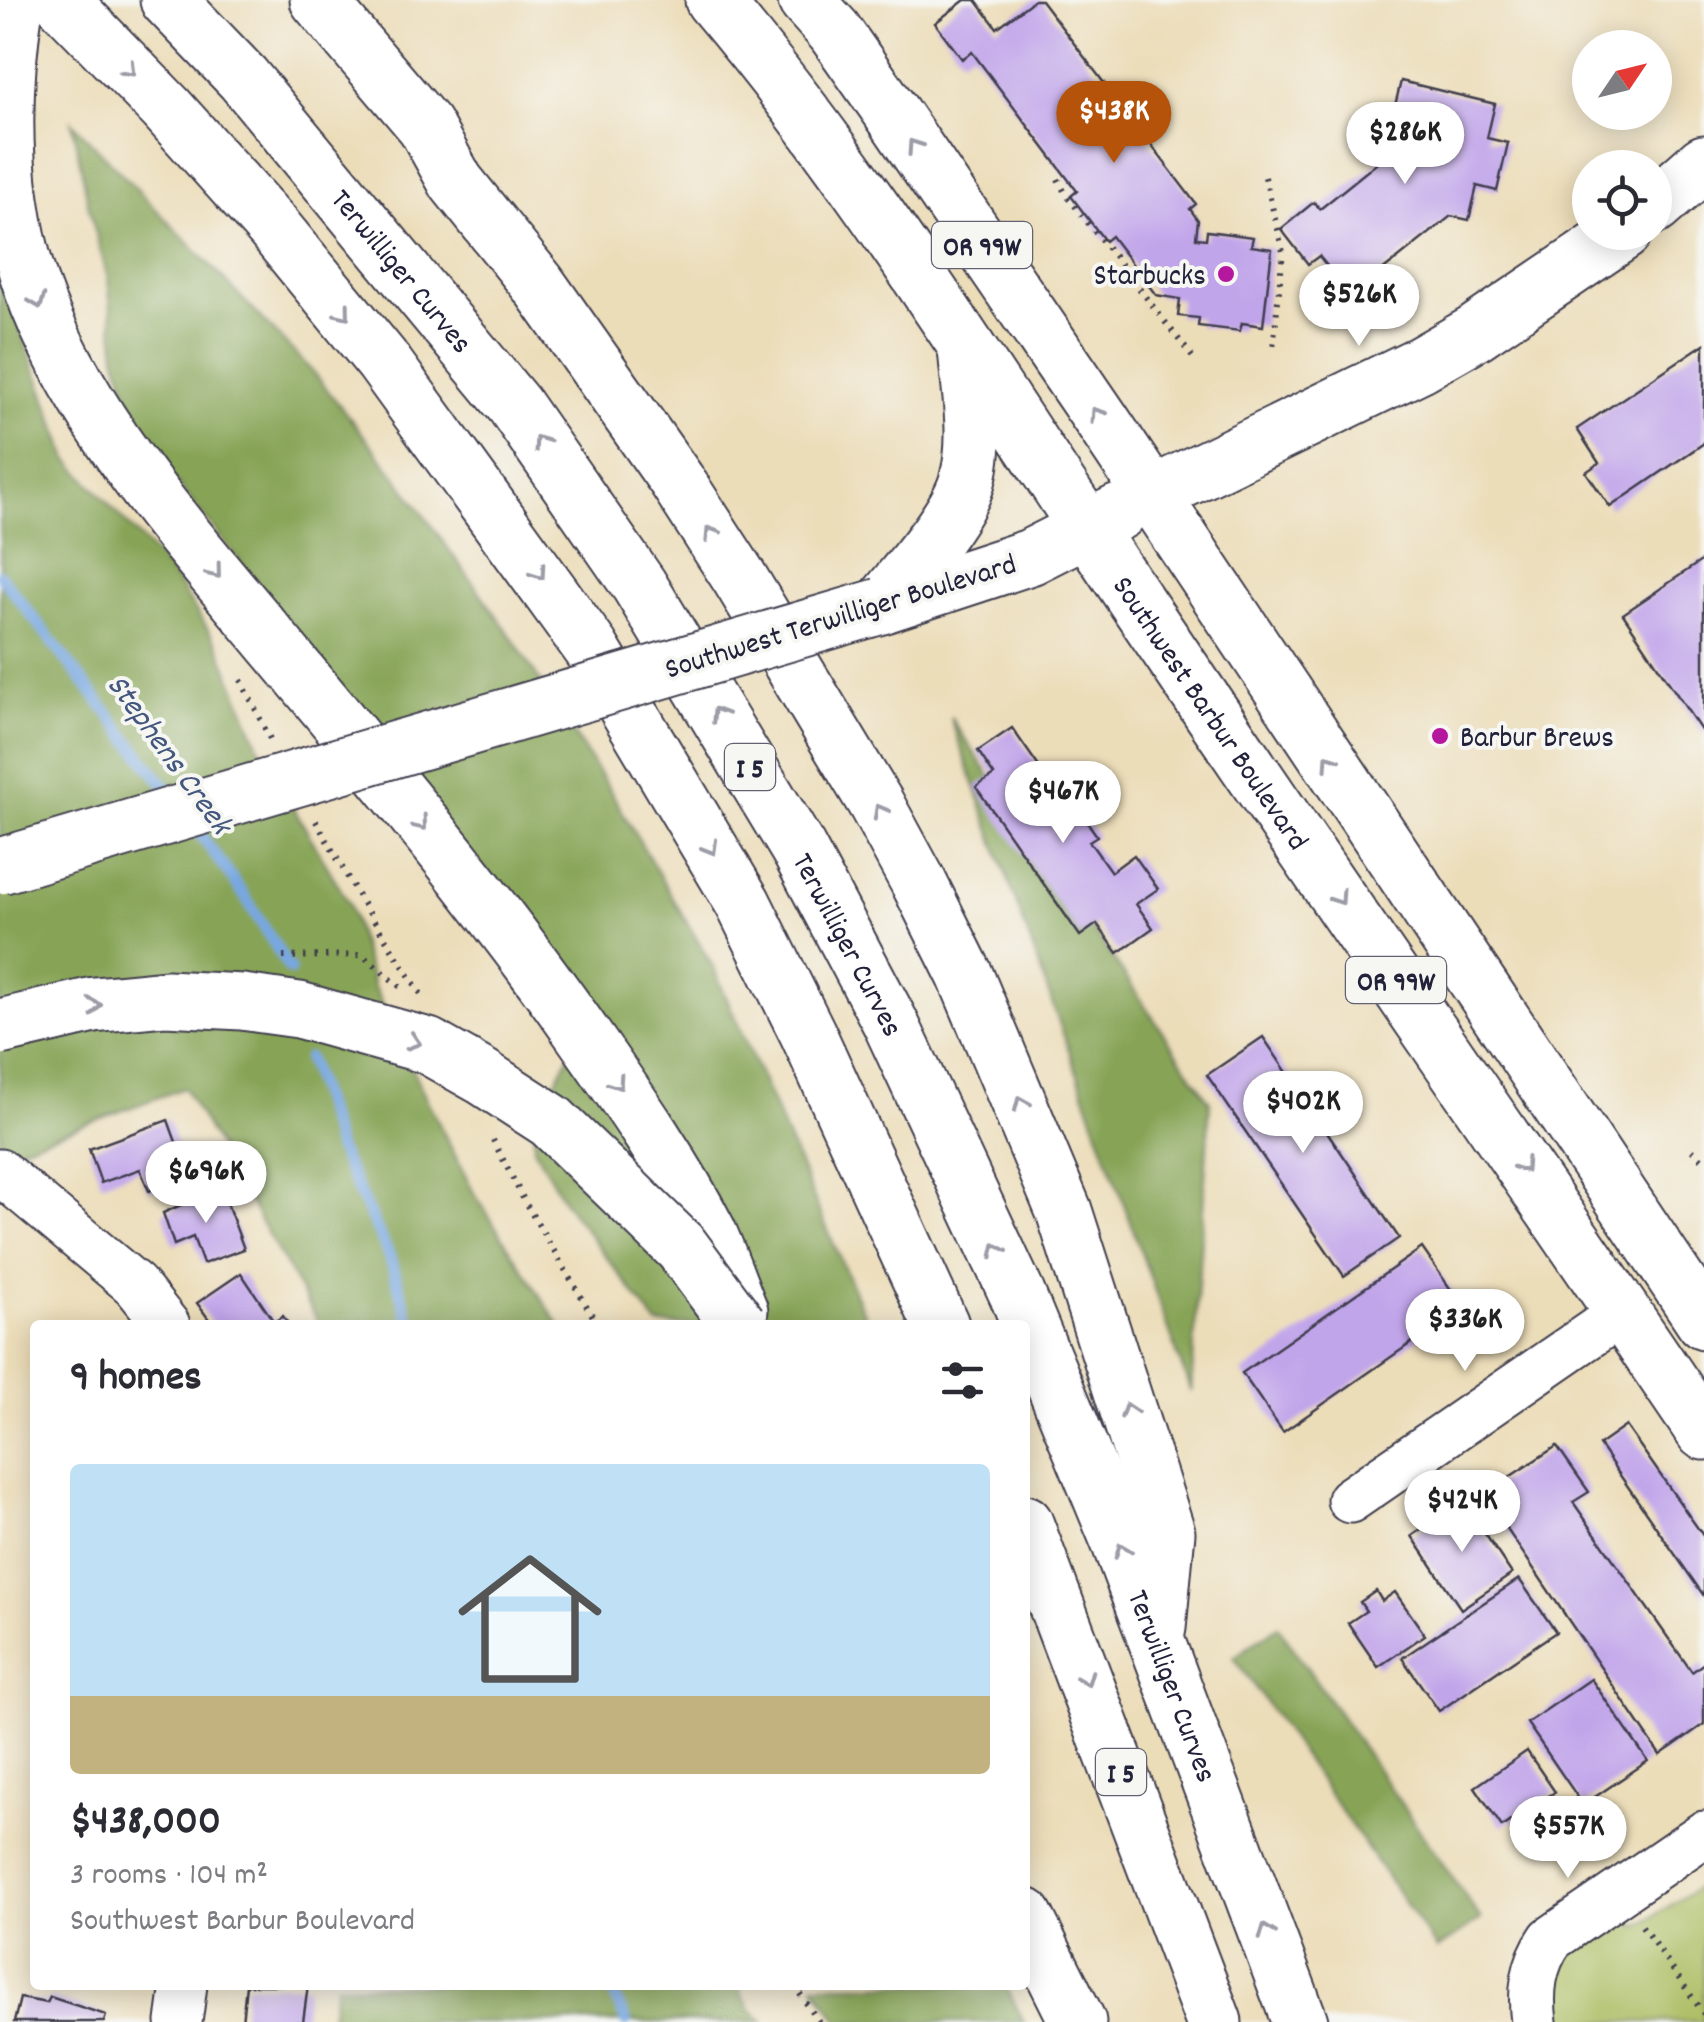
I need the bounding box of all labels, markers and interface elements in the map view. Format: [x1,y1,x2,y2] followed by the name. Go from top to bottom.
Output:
[1572,30,1672,130] north arrow
[1572,30,1672,250] map controls
[117,58,135,77] one-way arrow
[1044,81,1184,166] pin: $438K
[1078,90,1150,136] text: $438K
[1335,102,1475,187] pin: $286K
[1368,111,1442,157] text: $286K
[908,139,926,157] one-way arrow
[1572,150,1672,250] button: locate
[318,181,480,365] street label: Terwilliger Curves
[932,222,1032,268] road number: OR 99W
[1094,257,1206,300] place label: Starbucks
[1215,263,1237,285] marker: Starbucks
[1289,264,1429,349] pin: $526K
[1321,273,1397,319] text: $526K
[27,292,47,309] one-way arrow
[332,302,350,320] one-way arrow
[1091,407,1110,425] one-way arrow
[534,435,552,454] one-way arrow
[704,526,723,544] one-way arrow
[660,545,1022,693] street label: Southwest Terwilliger Boulevard
[203,561,221,579] one-way arrow
[527,562,545,580] one-way arrow
[1099,569,1317,861] street label: Southwest Barbur Boulevard
[93,666,243,848] water label: Stephens Creek
[711,707,730,725] one-way arrow
[1460,719,1614,762] place label: Barbur Brews
[1429,725,1451,747] marker: Barbur Brews
[725,744,775,790] road number: I 5
[1323,753,1342,771] one-way arrow
[993,761,1133,846] pin: $467K
[1027,770,1099,816] text: $467K
[873,803,892,822] one-way arrow
[409,812,427,830] one-way arrow
[699,837,719,855] one-way arrow
[778,847,911,1045] street label: Terwilliger Curves
[1327,887,1346,905] one-way arrow
[1346,957,1446,1003] road number: OR 99W
[87,996,103,1017] one-way arrow
[405,1031,422,1051] one-way arrow
[1233,1071,1373,1156] pin: $402K
[605,1072,623,1090] one-way arrow
[1265,1080,1341,1126] text: $402K
[1013,1095,1033,1113] one-way arrow
[136,1141,276,1226] pin: $696K
[167,1150,245,1196] text: $696K
[1511,1154,1529,1173] one-way arrow
[989,1242,1009,1260] one-way arrow
[1395,1289,1535,1374] pin: $336K
[1427,1298,1503,1344] text: $336K
[70,1350,202,1410] text: 9 homes
[935,1353,990,1408] icon: filters
[1119,1403,1139,1420] one-way arrow
[1392,1470,1532,1555] pin: $424K
[1426,1479,1498,1525] text: $424K
[440,1529,620,1709] icon: home
[1114,1542,1134,1560] one-way arrow
[1113,1585,1225,1789] street label: Terwilliger Curves
[1074,1670,1095,1687] one-way arrow
[1096,1749,1146,1795] road number: I 5
[70,1794,221,1854] text: $438,000
[1498,1796,1638,1881] pin: $557K
[1532,1805,1604,1851] text: $557K
[70,1854,268,1900] text: 3 rooms · 104 m²
[70,1900,415,1946] text: Southwest Barbur Boulevard
[1257,1923,1278,1940] one-way arrow

